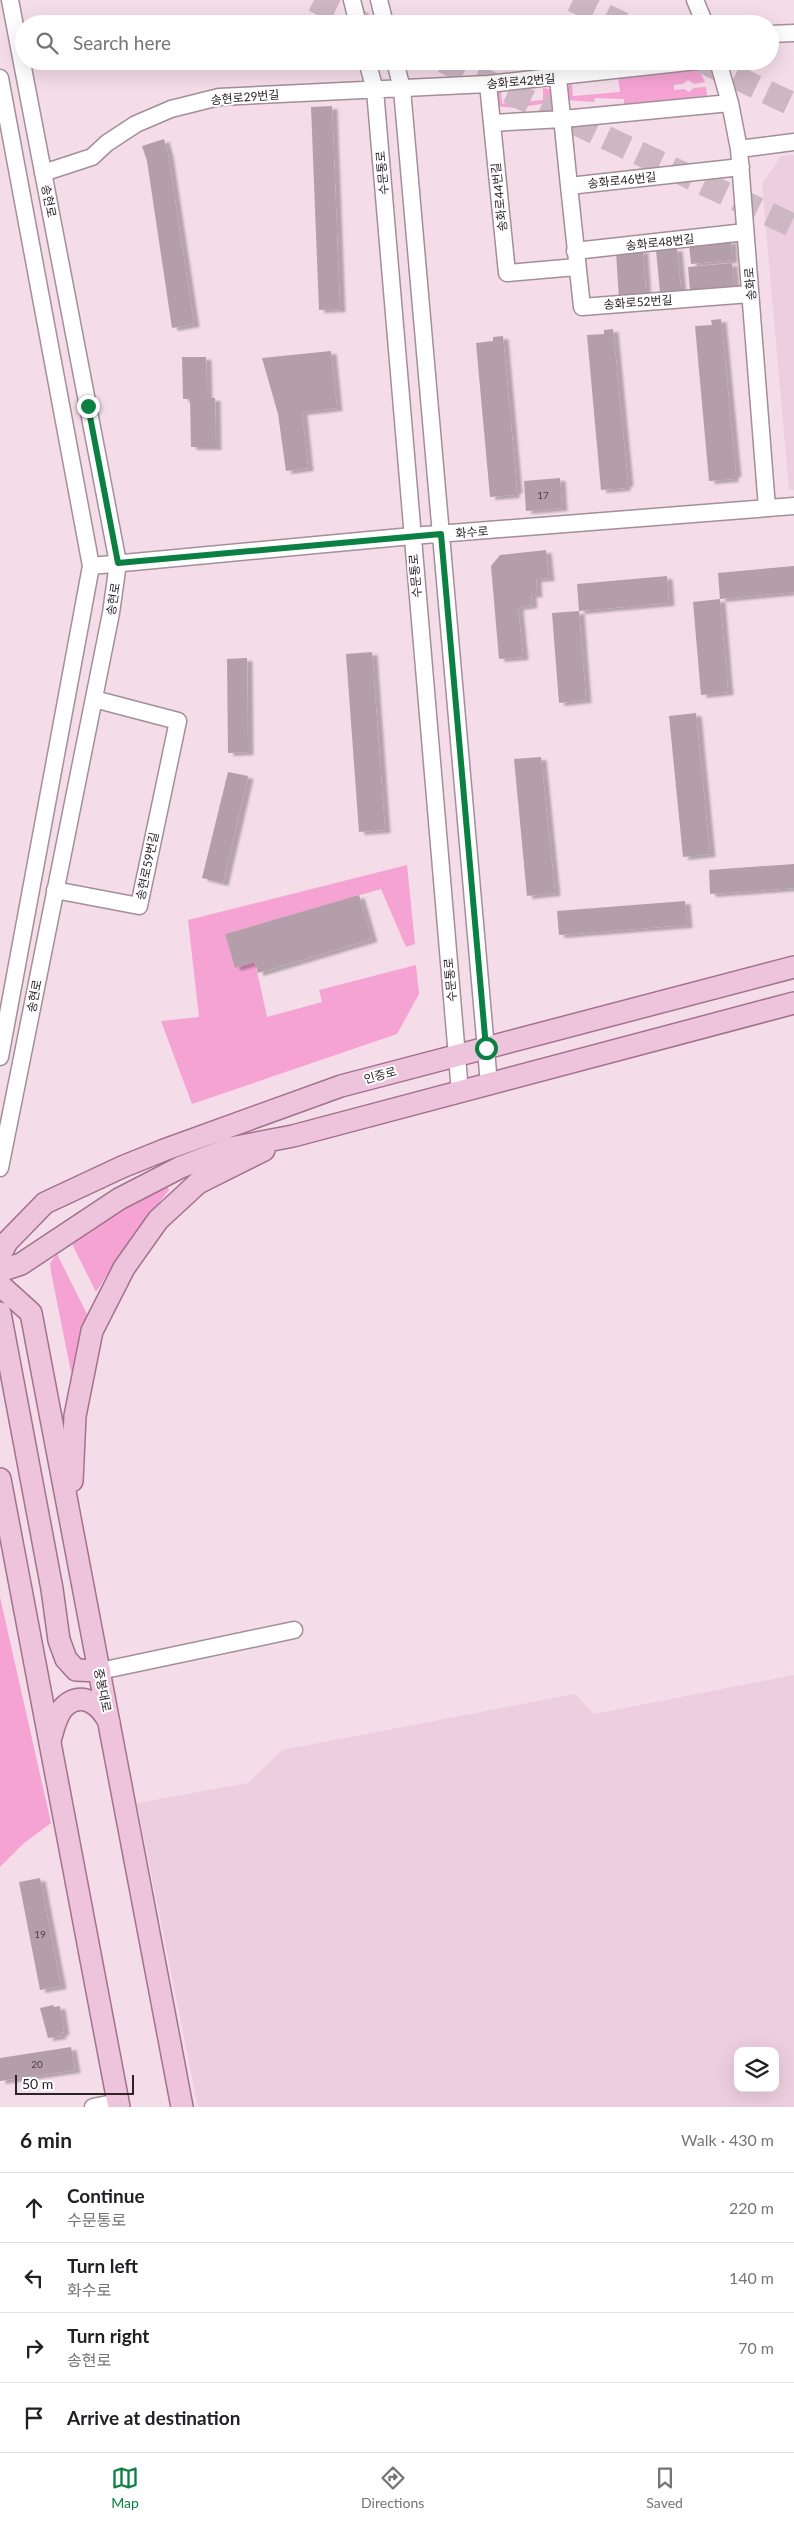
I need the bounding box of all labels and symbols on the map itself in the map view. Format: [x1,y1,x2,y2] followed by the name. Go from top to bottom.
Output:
[486,71,556,91] street label: 송화로42번길
[210,87,280,107] street label: 송현로29번길
[373,150,391,196] street label: 수문통로
[488,162,510,232] street label: 송화로44번길
[587,169,657,191] street label: 송화로46번길
[38,183,60,219] street label: 송현로
[625,231,695,253] street label: 송화로48번길
[741,267,759,301] street label: 송화로
[603,292,673,312] street label: 송화로52번길
[77,395,100,418] route end
[537,489,549,501] house number: 17
[455,523,489,541] street label: 화수로
[406,553,424,599] street label: 수문통로
[103,581,123,617] street label: 송현로
[132,831,162,901] street label: 송현로59번길
[441,957,459,1003] street label: 수문통로
[23,978,45,1014] street label: 송현로
[475,1037,498,1060] route start
[362,1063,398,1087] street label: 인중로
[91,1667,115,1713] street label: 중봉대로
[34,1928,46,1940] house number: 19
[31,2058,43,2070] house number: 20
[15,2072,134,2095] scale bar

